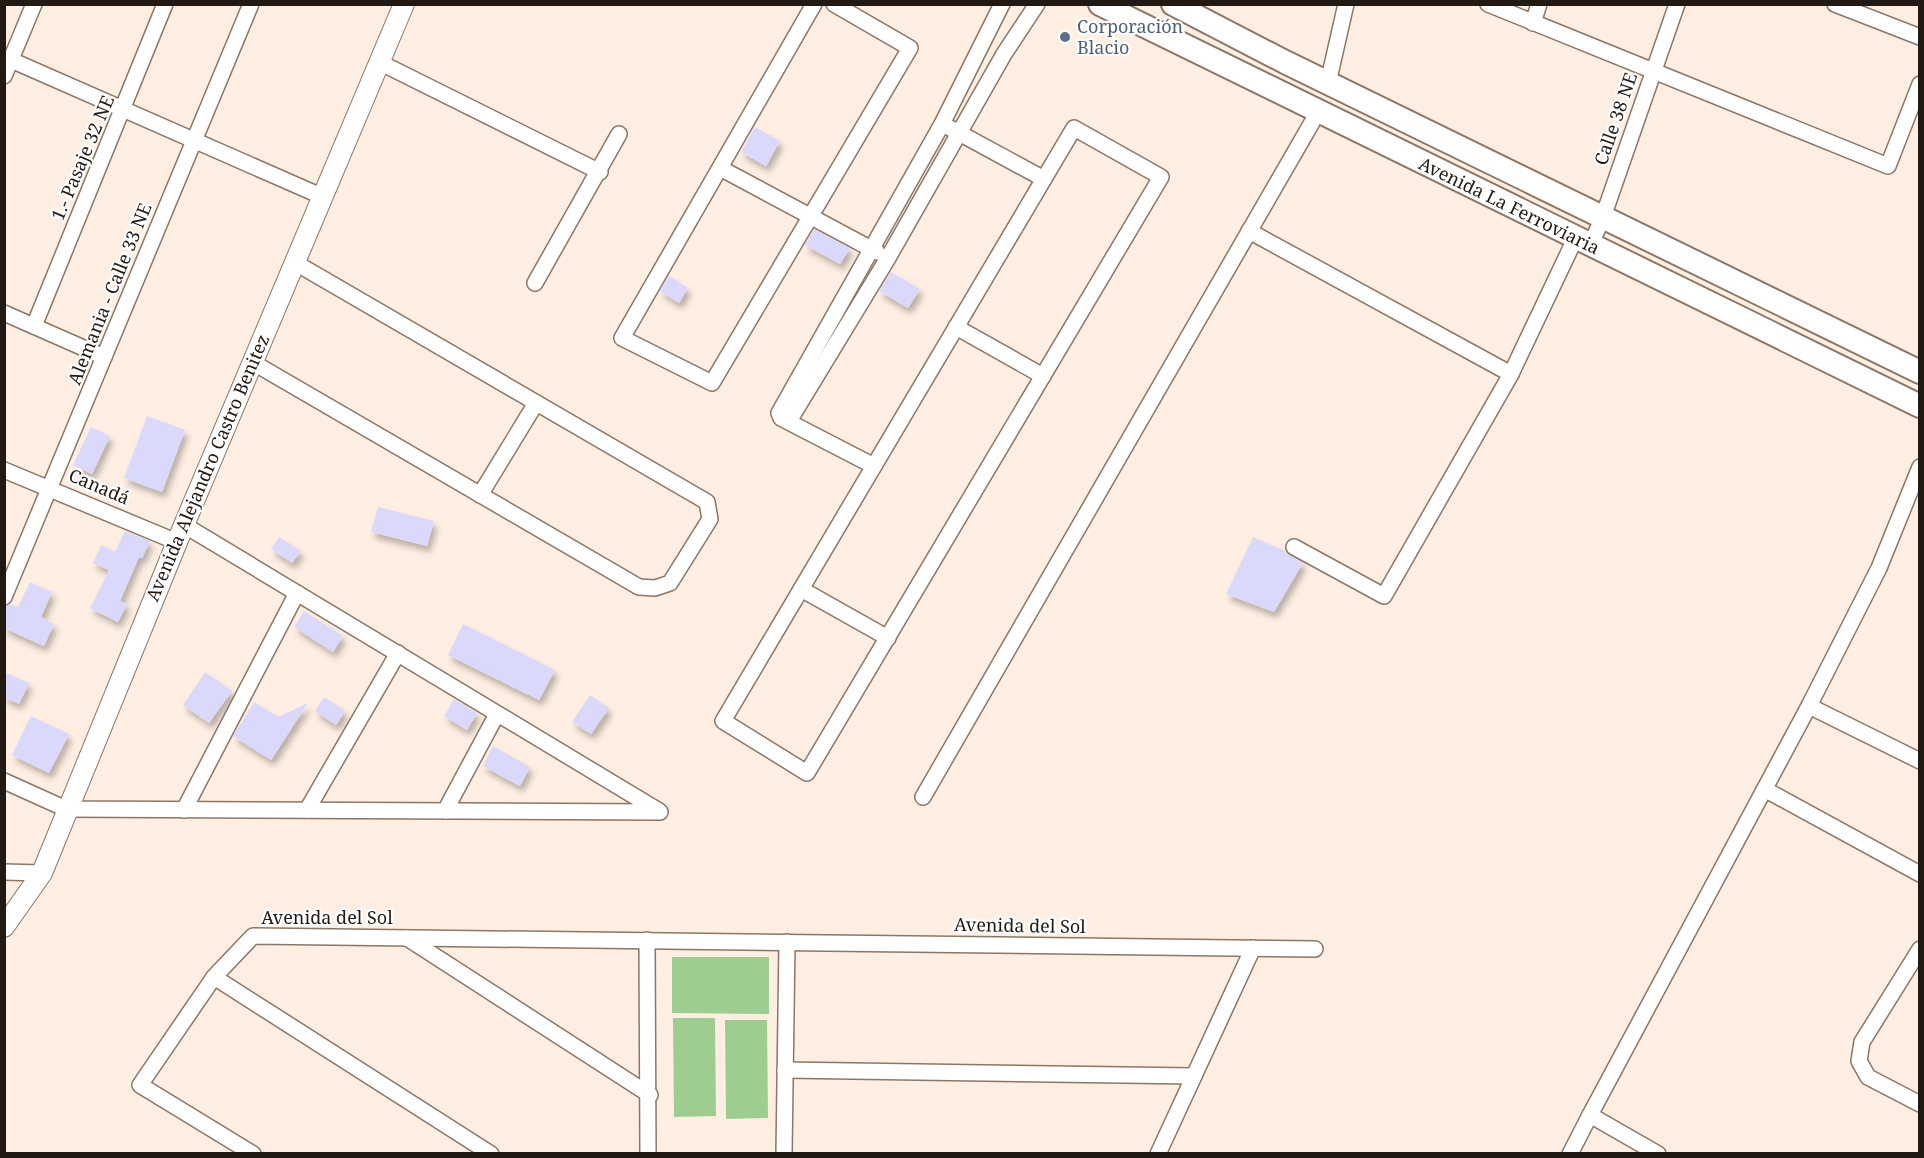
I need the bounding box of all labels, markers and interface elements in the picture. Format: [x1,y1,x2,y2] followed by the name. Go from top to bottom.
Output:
[1077,14,1184,59] place label: Corporación Blacio
[1058,30,1072,44] marker: Corporación Blacio
[1588,69,1642,168] street label: Calle 38 NE
[45,91,119,224] street label: 1.- Pasaje 32 NE
[1415,151,1604,259] street label: Avenida La Ferroviaria
[62,199,157,388] street label: Alemania - Calle 33 NE
[140,331,274,605] street label: Avenida Alejandro Castro Benitez
[65,463,134,510] street label: Canadá
[261,905,393,929] street label: Avenida del Sol
[954,912,1086,938] street label: Avenida del Sol

